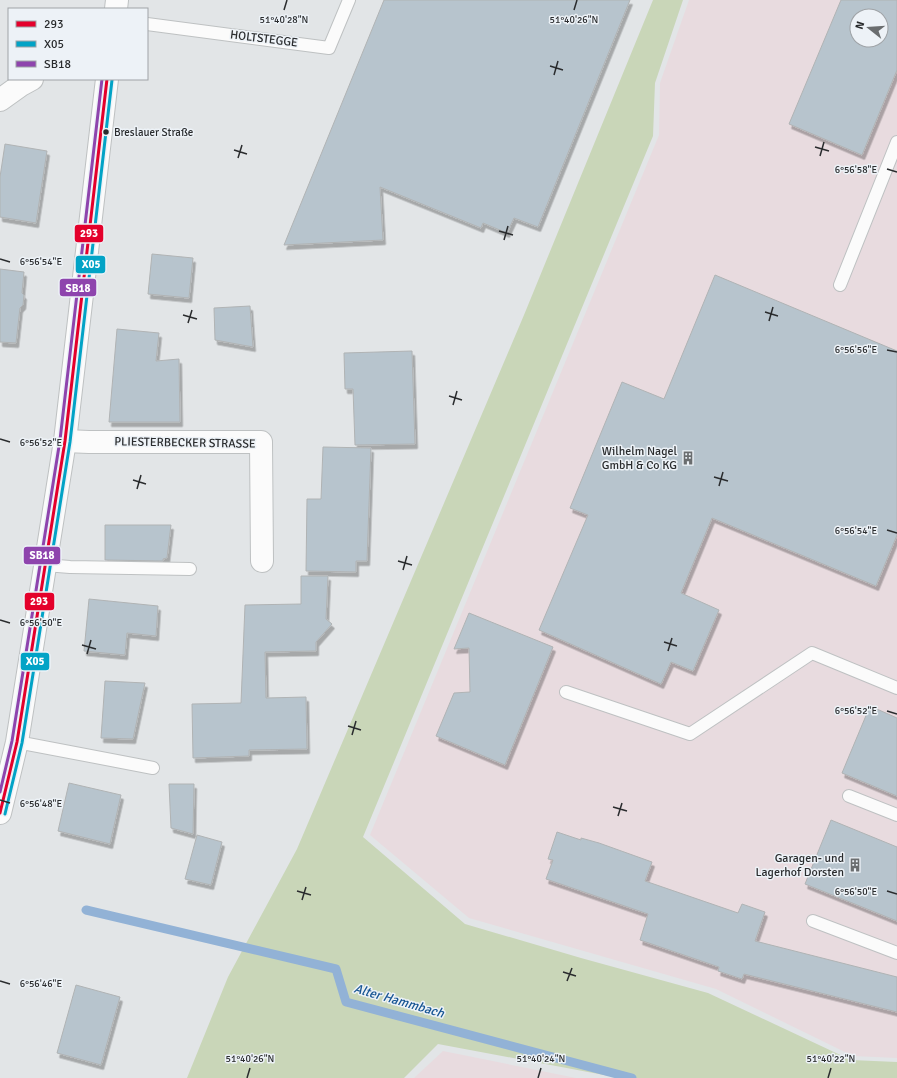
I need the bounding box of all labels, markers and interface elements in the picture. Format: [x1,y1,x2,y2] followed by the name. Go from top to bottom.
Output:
[8,8,148,80] legend
[849,8,889,48] north arrow
[260,14,308,26] text: 51°40'28"N
[550,14,598,26] text: 51°40'26"N
[44,17,63,32] text: 293
[853,20,867,31] text: N
[229,27,299,51] street label: HOLTSTEGGE
[44,37,64,52] text: X05
[44,57,71,72] text: SB18
[114,126,193,139] place label: Breslauer Straße
[101,127,111,137] marker: Breslauer Straße
[835,164,877,176] text: 6°56'58"E
[74,224,104,243] line badge: 293
[80,227,98,240] text: 293
[75,255,106,274] line badge: X05
[20,256,62,268] text: 6°56'54"E
[82,258,100,271] text: X05
[59,278,97,297] line badge: SB18
[66,282,90,295] text: SB18
[835,344,877,356] text: 6°56'56"E
[114,434,256,452] street label: PLIESTERBECKER STRASSE
[20,437,62,449] text: 6°56'52"E
[602,444,677,473] place label: Wilhelm Nagel GmbH & Co KG
[680,450,696,466] building icon: Wilhelm Nagel GmbH & Co KG
[835,525,877,537] text: 6°56'54"E
[23,546,61,565] line badge: SB18
[30,549,54,562] text: SB18
[24,592,55,611] line badge: 293
[30,595,48,608] text: 293
[20,617,62,629] text: 6°56'50"E
[20,652,50,671] line badge: X05
[26,655,44,668] text: X05
[835,705,877,717] text: 6°56'52"E
[20,798,62,810] text: 6°56'48"E
[755,851,844,880] place label: Garagen- und Lagerhof Dorsten
[847,857,863,873] building icon: Garagen- und Lagerhof Dorsten
[835,886,877,898] text: 6°56'50"E
[20,978,62,990] text: 6°56'46"E
[352,981,447,1022] water label: Alter Hammbach
[226,1053,274,1065] text: 51°40'26"N
[517,1053,565,1065] text: 51°40'24"N
[807,1053,855,1065] text: 51°40'22"N

